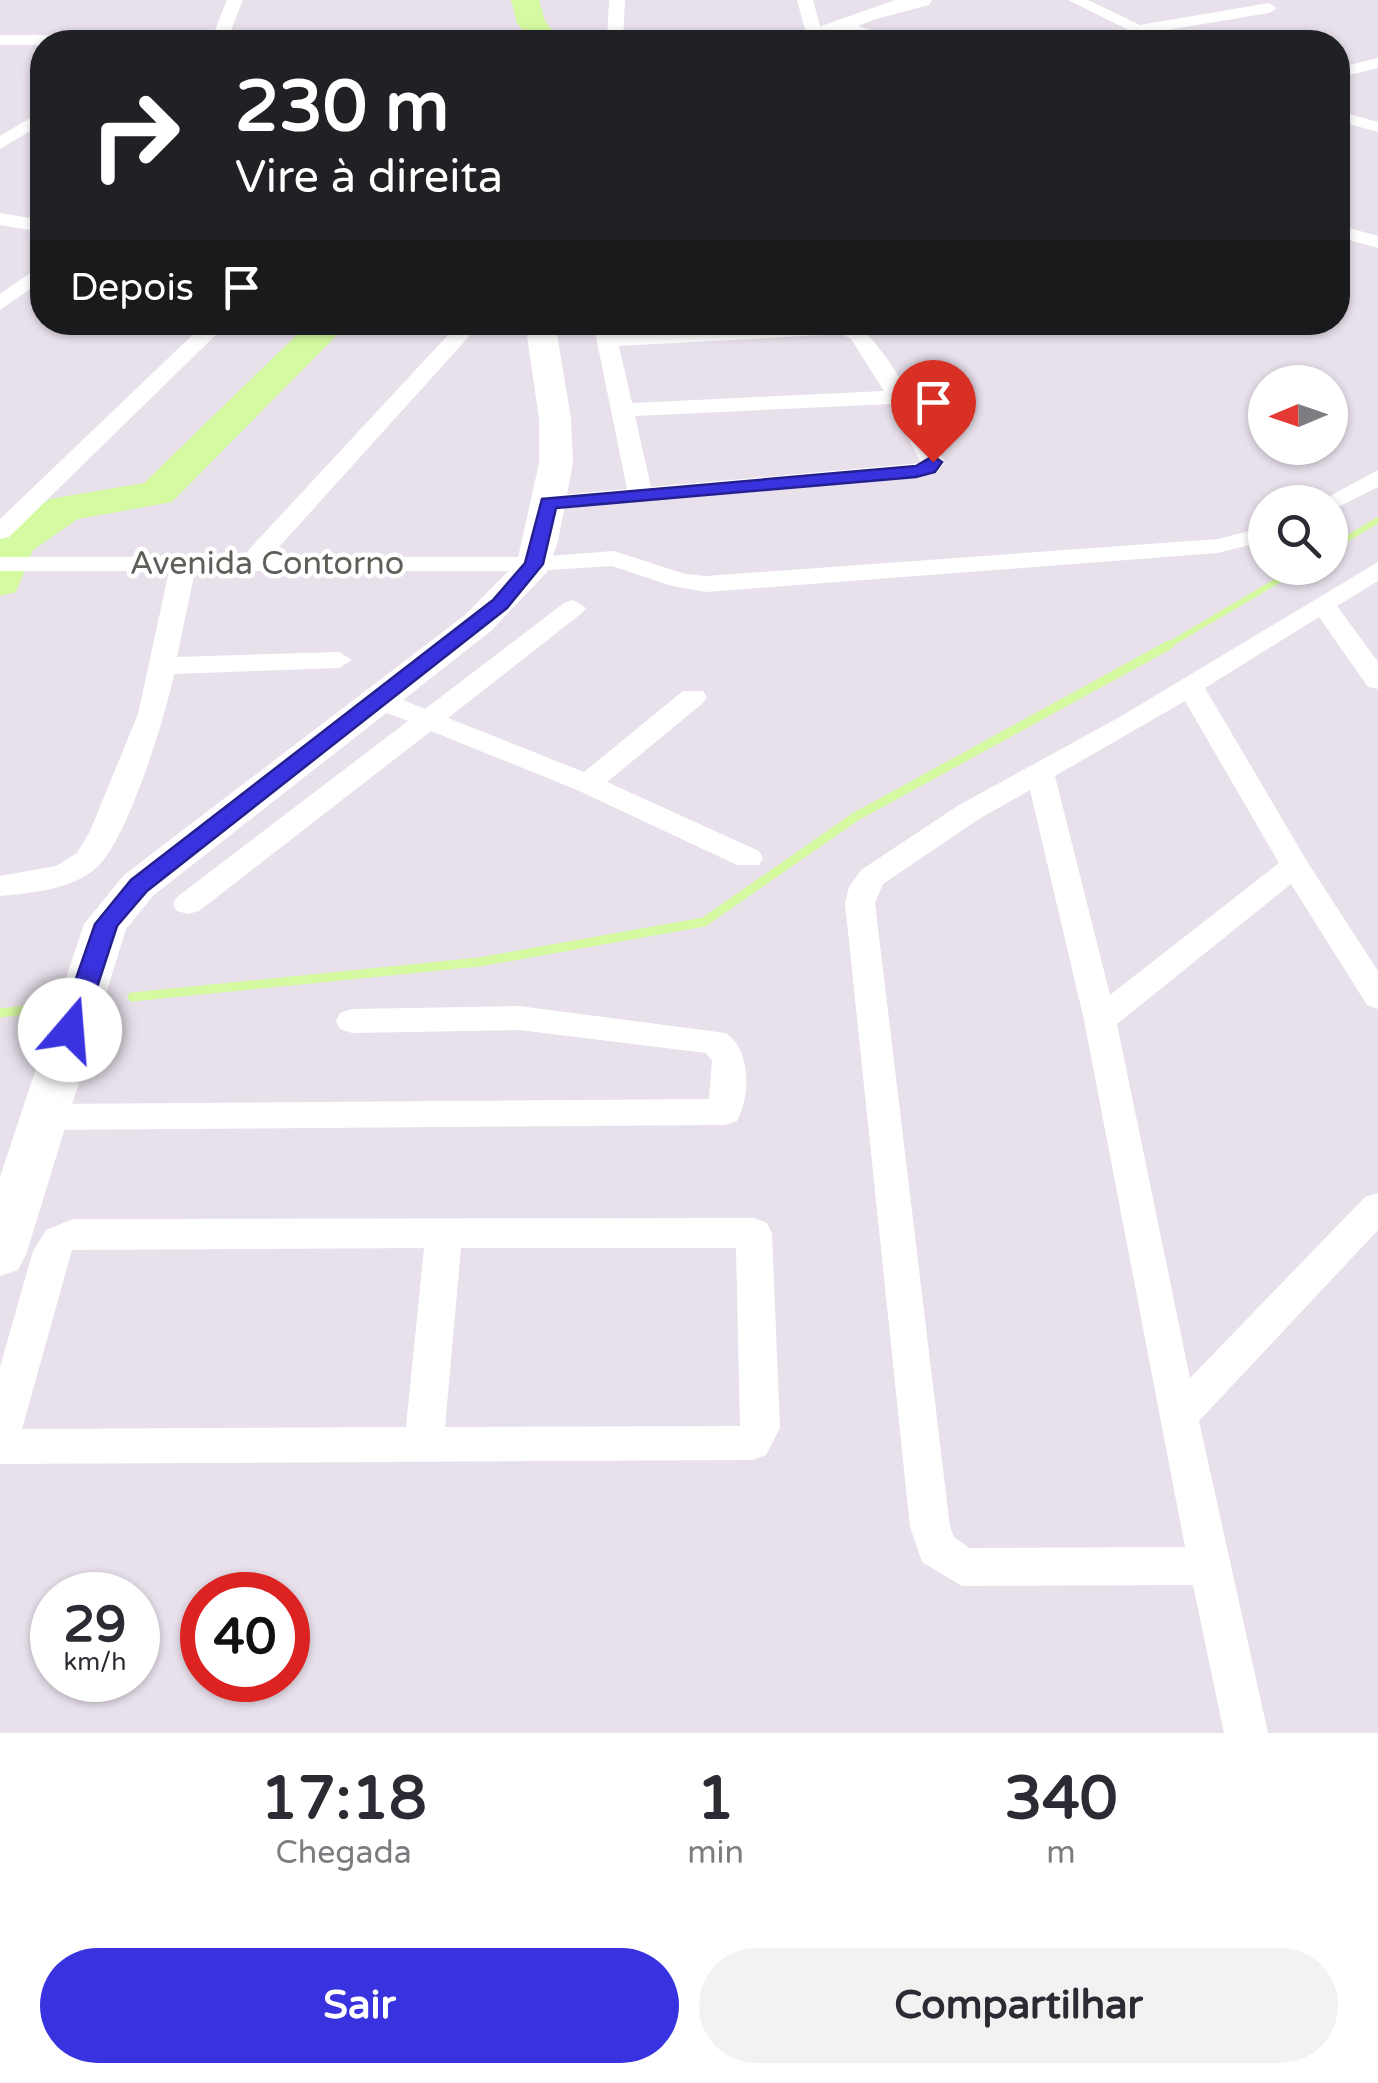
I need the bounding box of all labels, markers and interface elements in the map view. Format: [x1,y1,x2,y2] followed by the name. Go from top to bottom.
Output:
[235,66,449,150] text: 230 m
[70,70,200,200] icon: right
[235,151,503,205] text: Vire à direita
[214,260,269,315] icon: arrive
[70,265,194,311] text: Depois
[891,360,976,463] pin
[1248,365,1348,465] north arrow
[1248,365,1348,585] map controls
[906,375,961,430] icon: arrive
[1248,485,1348,585] button: search
[130,545,404,583] street label: Avenida Contorno
[18,978,122,1082] position arrow
[180,1572,310,1702] speed limit sign: 40
[64,1595,126,1655] text: 29
[64,1647,126,1677] text: km/h
[260,1763,427,1835] text: 17:18
[697,1763,734,1835] text: 1
[1004,1763,1118,1835] text: 340
[276,1834,412,1872] text: Chegada
[687,1834,744,1872] text: min
[1046,1834,1076,1872] text: m
[40,1948,679,2063] button: Sair
[699,1948,1338,2063] button: Compartilhar

